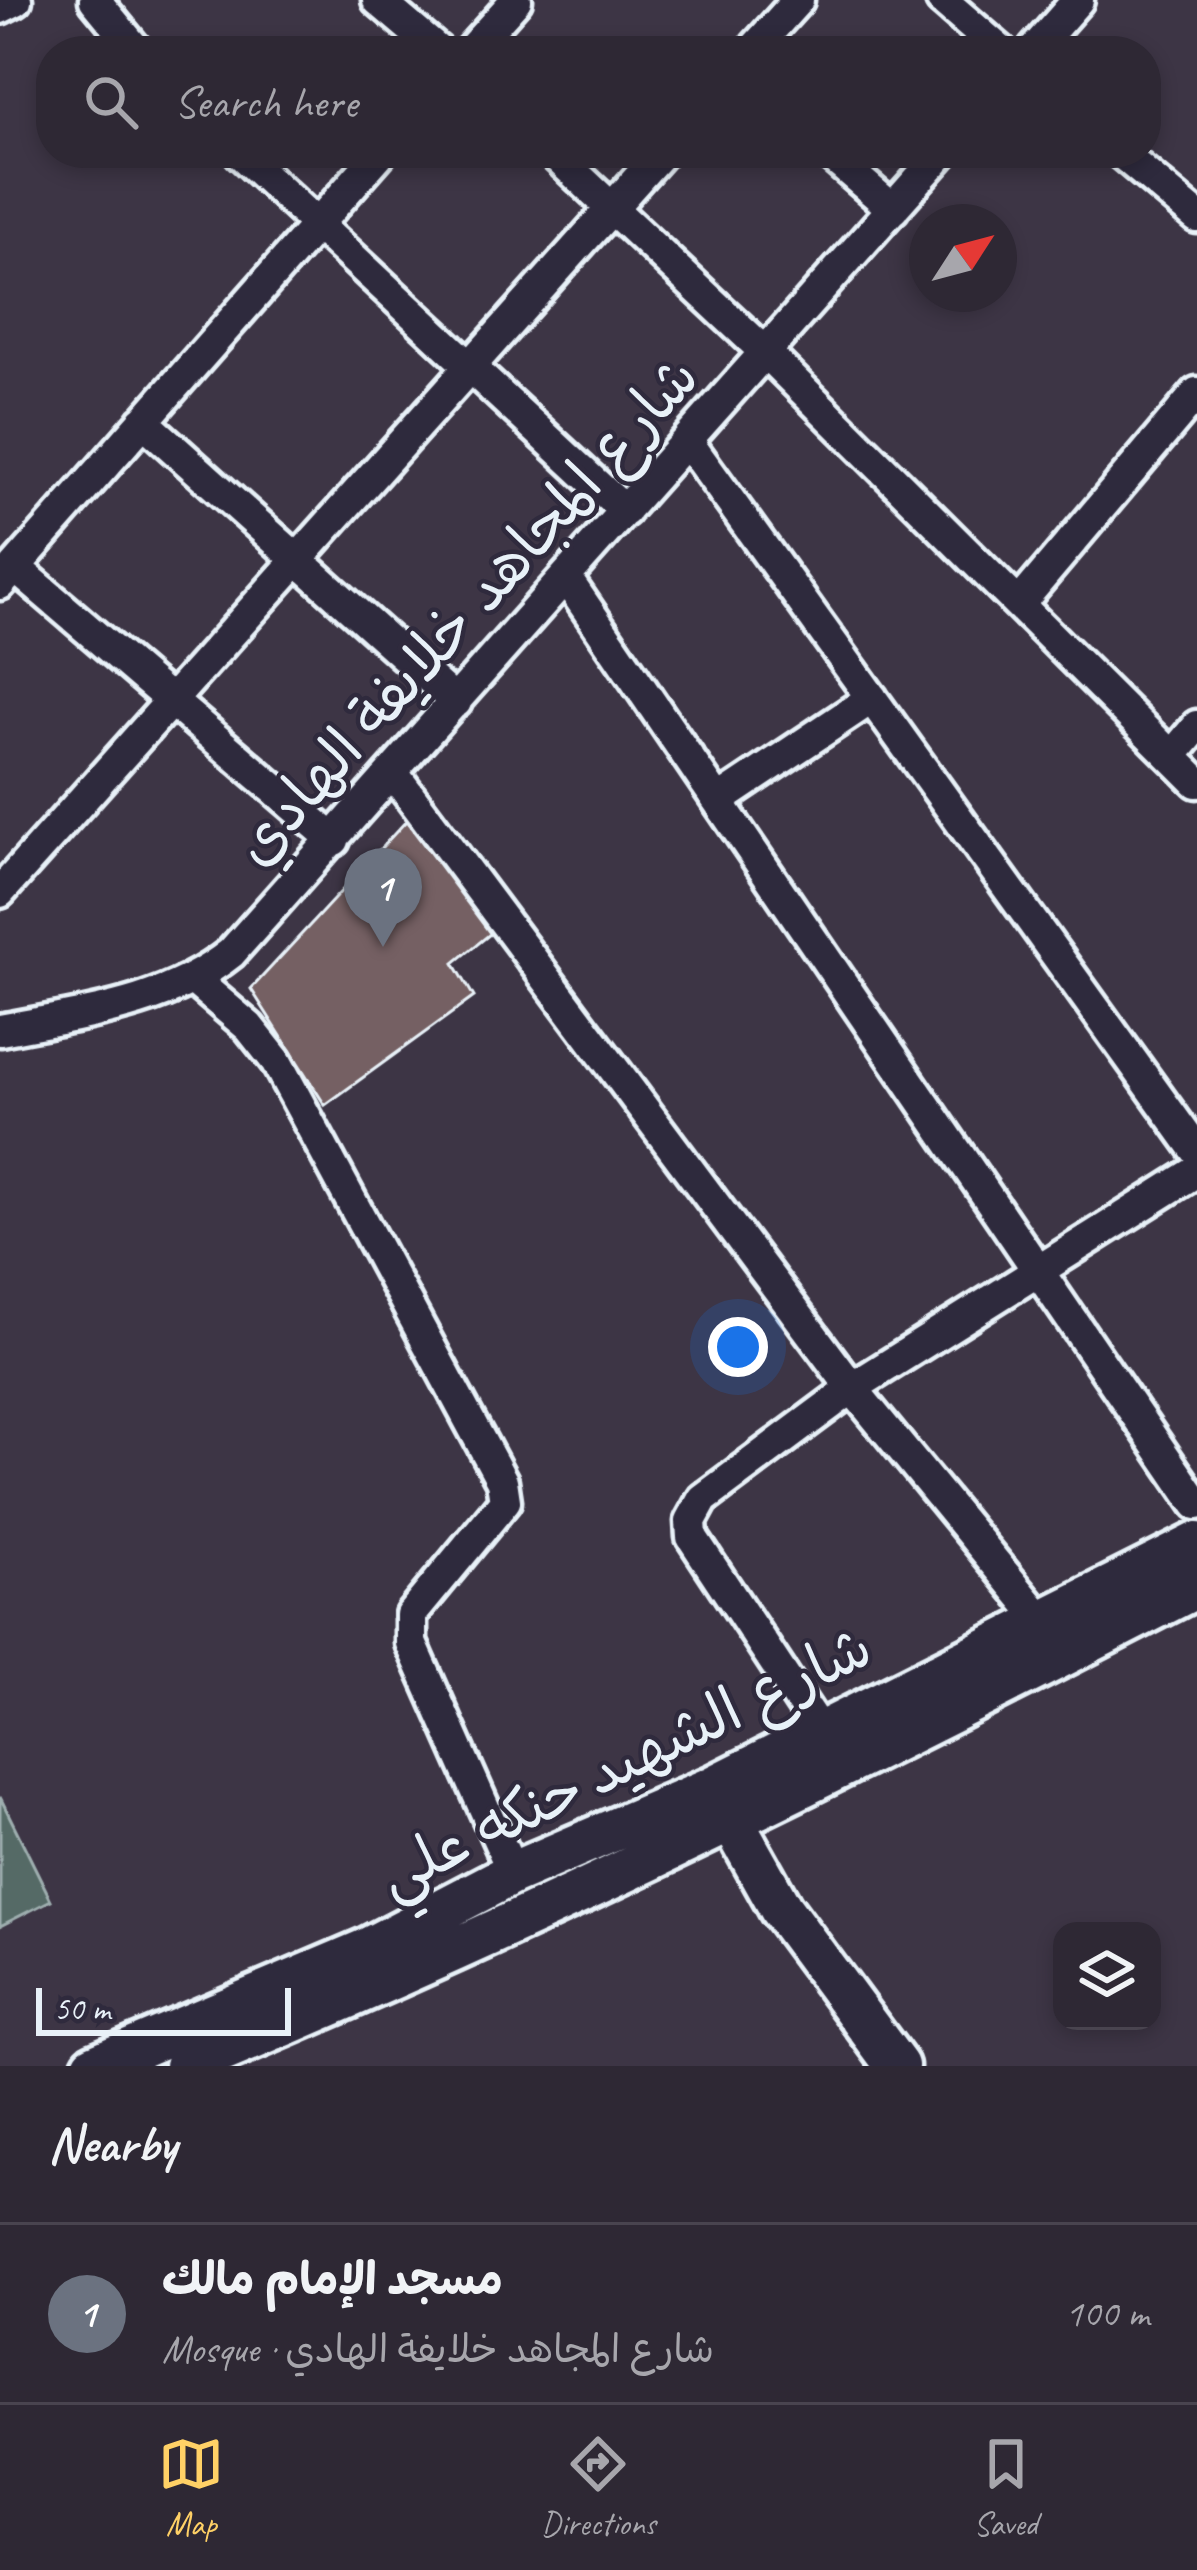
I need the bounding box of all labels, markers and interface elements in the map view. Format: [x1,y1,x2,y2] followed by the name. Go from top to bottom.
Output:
[36,36,1161,168] search box
[78,69,144,135] icon: search
[174,74,357,131] text: Search here
[909,204,1017,312] north arrow
[217,340,718,884] street label: شارع المجاهد خلايفة الهادي
[344,848,422,947] pin: 1
[708,1317,768,1377] your location
[365,1608,890,1925] street label: شارع الشهيد حنكه علي
[1053,1922,1161,2030] map controls
[1053,1922,1161,2030] button: layers
[36,1982,291,2035] scale bar
[54,1988,110,2030] text: 50 m
[48,2112,176,2176] text: Nearby
[162,2251,503,2308] text: مسجد الإمام مالك
[78,2289,96,2338] text: 1
[1065,2289,1149,2338] text: 100 m
[162,2325,714,2374] text: Mosque · شارع المجاهد خلايفة الهادي
[158,2431,224,2545] tab: Map
[541,2431,656,2545] tab: Directions
[973,2431,1039,2545] tab: Saved

